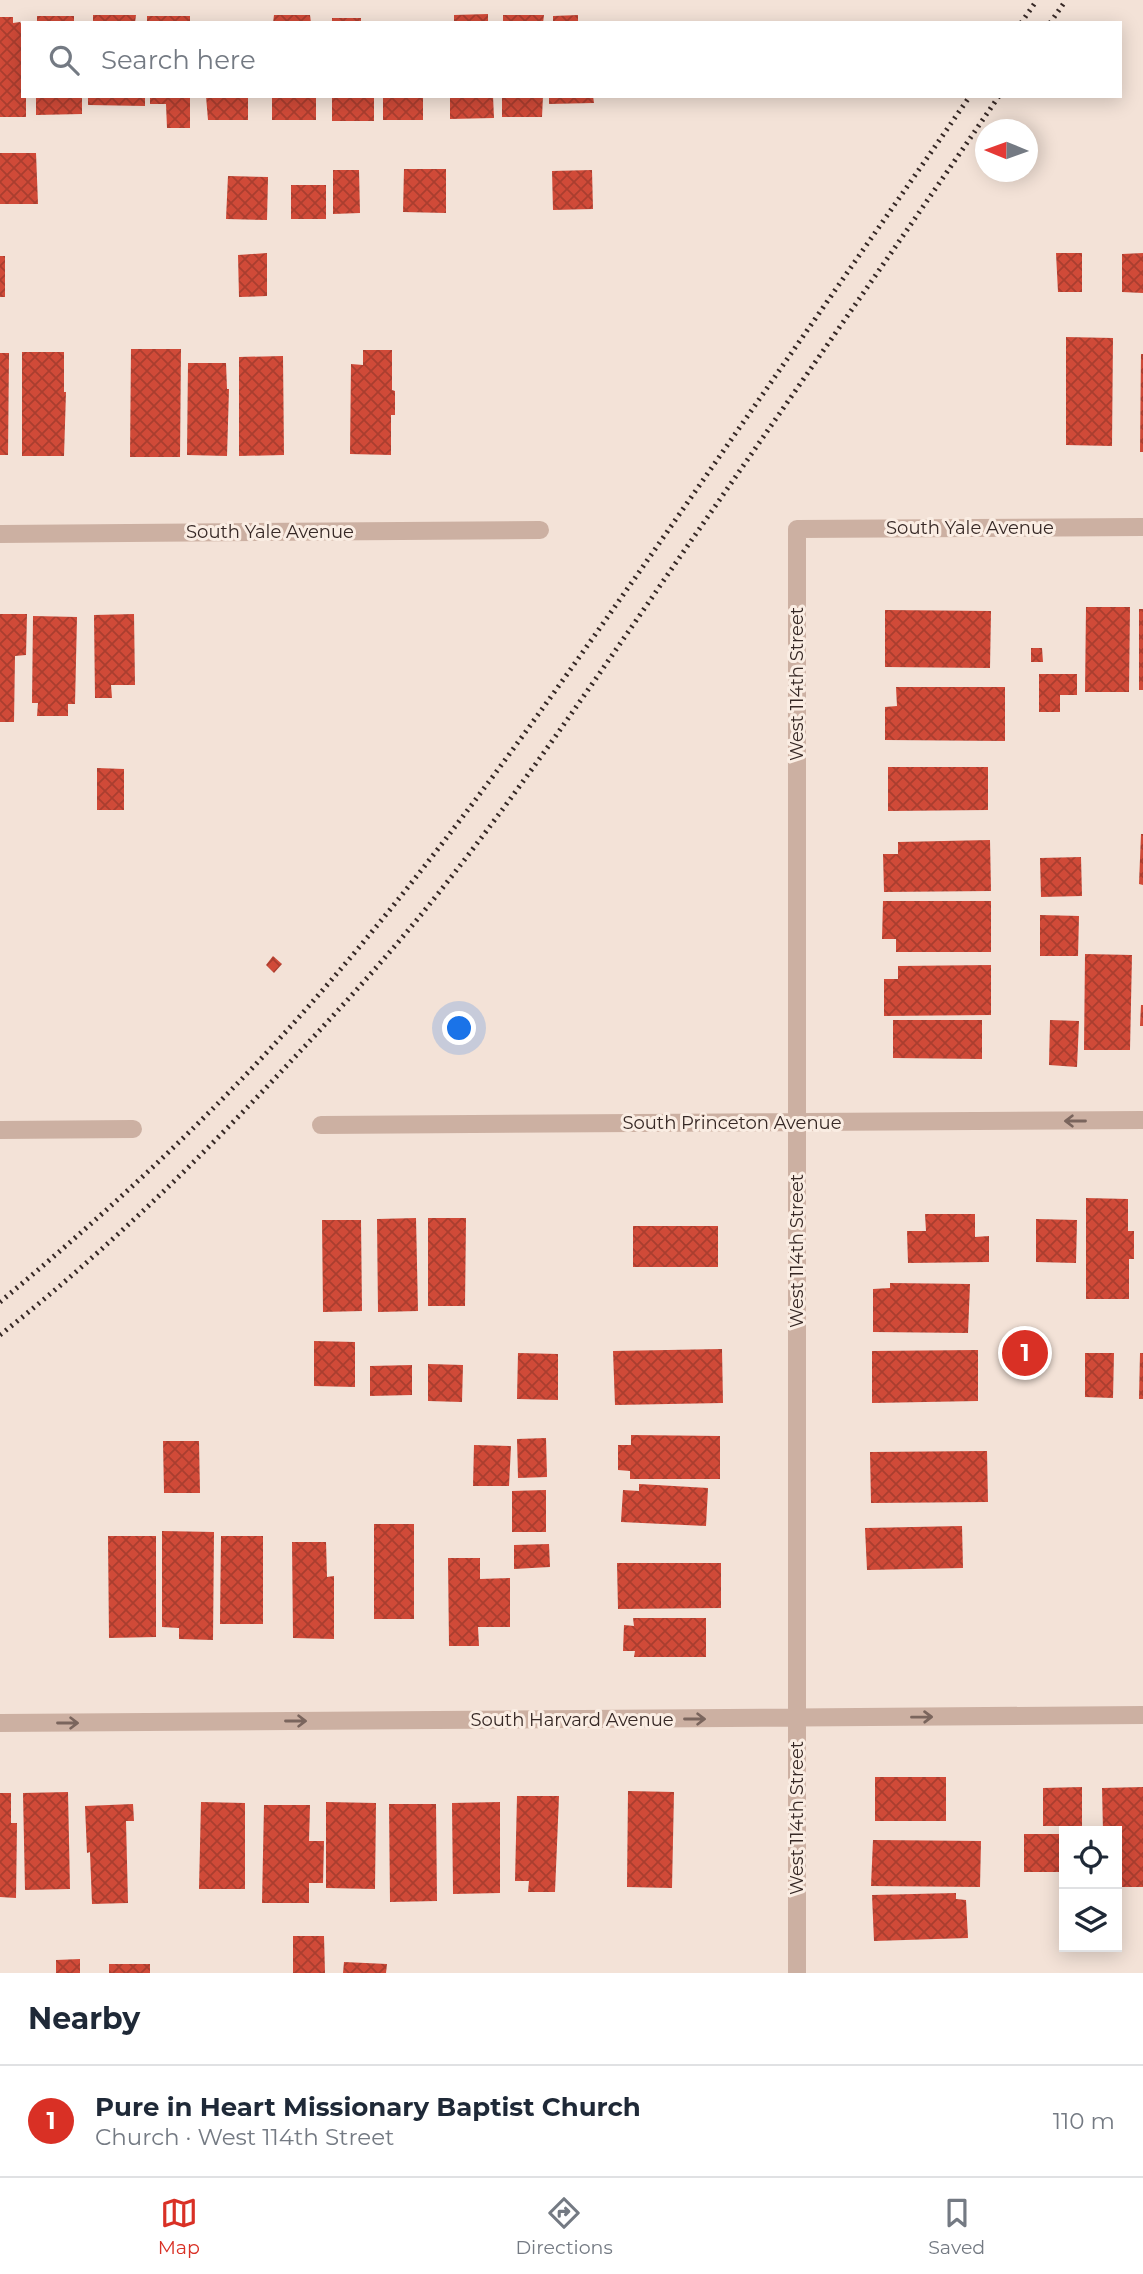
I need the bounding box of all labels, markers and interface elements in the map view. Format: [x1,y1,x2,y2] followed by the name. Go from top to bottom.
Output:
[21,21,1122,98] search box
[45,41,83,79] icon: search
[101,44,256,76] text: Search here
[975,119,1038,182] north arrow
[886,517,1054,539] street label: South Yale Avenue
[186,521,354,543] street label: South Yale Avenue
[786,607,808,761] street label: West 114th Street
[442,1011,476,1045] your location
[622,1112,842,1134] street label: South Princeton Avenue
[1064,1114,1087,1128] one-way arrow
[786,1174,808,1328] street label: West 114th Street
[1002,1327,1048,1379] pin: 1
[470,1709,674,1731] street label: South Harvard Avenue
[910,1711,933,1724] one-way arrow
[683,1712,706,1726] one-way arrow
[284,1715,307,1728] one-way arrow
[56,1716,79,1730] one-way arrow
[786,1741,808,1895] street label: West 114th Street
[1059,1826,1122,1952] map controls
[1059,1826,1122,1889] button: locate
[1059,1889,1122,1952] button: layers
[28,2000,140,2037] text: Nearby
[95,2091,641,2123] text: Pure in Heart Missionary Baptist Church
[46,2107,56,2135] text: 1
[1053,2107,1115,2135] text: 110 m
[95,2123,394,2151] text: Church · West 114th Street
[158,2194,200,2259] tab: Map
[515,2194,613,2259] tab: Directions
[928,2194,985,2259] tab: Saved

